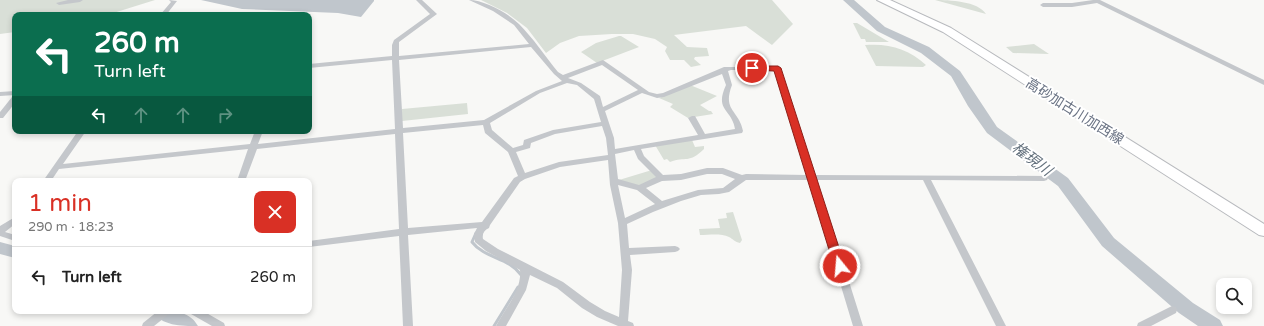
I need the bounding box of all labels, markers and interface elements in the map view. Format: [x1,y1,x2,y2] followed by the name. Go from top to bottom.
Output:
[94,26,180,60] text: 260 m
[28,28,80,80] icon: left
[735,51,769,85] pin
[741,57,763,79] icon: arrive
[94,60,166,82] text: Turn left
[1023,75,1127,148] street label: 高砂加古川加西線
[88,104,110,126] icon: left
[130,104,152,126] icon: ahead
[172,104,194,126] icon: ahead
[214,104,236,126] icon: right
[1009,138,1057,181] water label: 権現川
[28,189,92,218] text: 1 min
[254,191,296,233] button: close
[28,219,114,235] text: 290 m · 18:23
[819,245,861,287] position arrow
[28,266,50,288] icon: left
[62,268,122,286] text: Turn left
[250,268,296,286] text: 260 m
[1216,278,1252,314] map controls
[1216,278,1252,314] button: search

